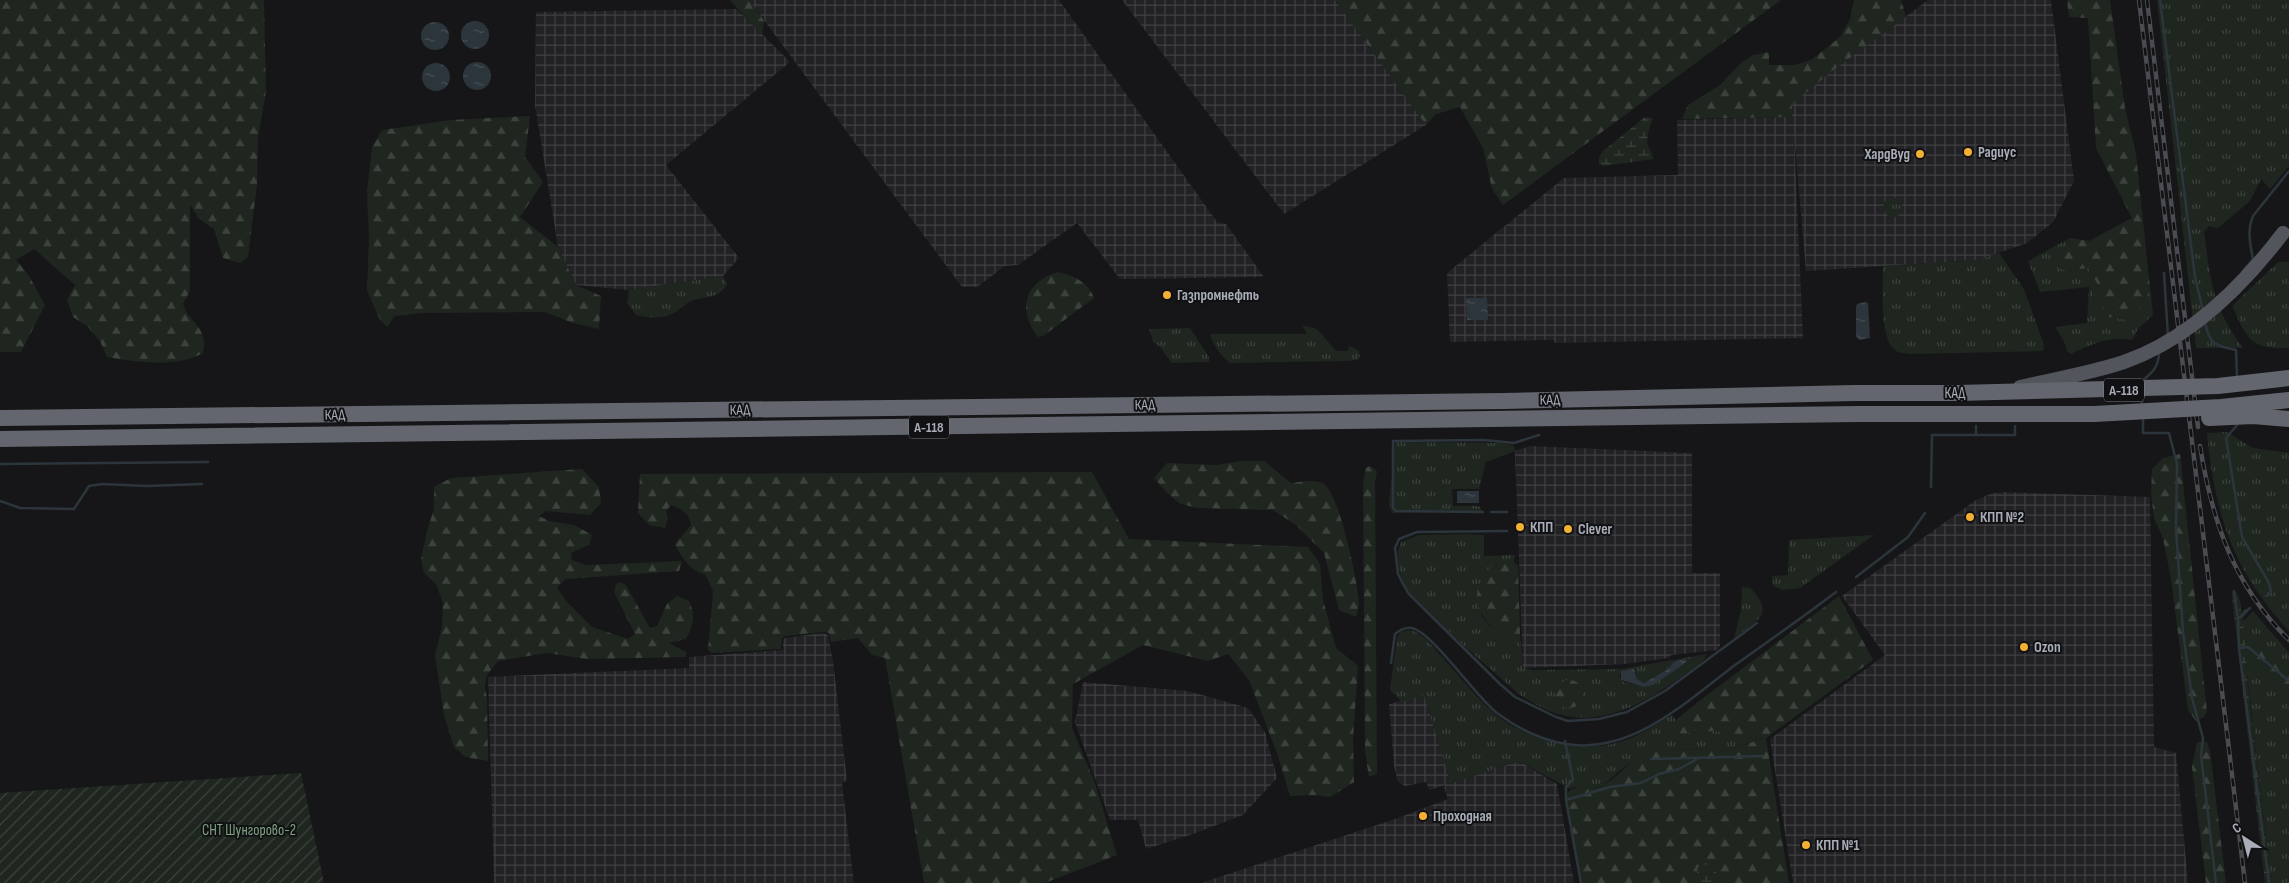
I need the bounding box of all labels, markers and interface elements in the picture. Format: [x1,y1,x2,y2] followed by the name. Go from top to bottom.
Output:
[1978,143,2016,162] place label: Радиус
[1863,145,1910,164] place label: ХардВуд
[1962,146,1974,158] marker: Радиус
[1914,148,1926,160] marker: ХардВуд
[1177,286,1259,305] place label: Газпромнефть
[1161,289,1173,301] marker: Газпромнефть
[2104,378,2144,402] road number: А-118
[1945,384,1966,403] street label: КАД
[1539,390,1561,410] street label: КАД
[1134,395,1156,415] street label: КАД
[729,400,751,420] street label: КАД
[324,405,346,425] street label: КАД
[909,416,949,438] road number: А-118
[1980,508,2024,527] place label: КПП №2
[1964,511,1976,523] marker: КПП №2
[1530,518,1553,537] place label: КПП
[1578,520,1613,539] place label: Clever
[1514,521,1526,533] marker: КПП
[1562,523,1574,535] marker: Clever
[2034,638,2061,657] place label: Ozon
[2018,641,2030,653] marker: Ozon
[1433,807,1492,826] place label: Проходная
[1417,810,1429,822] marker: Проходная
[2219,813,2269,863] north arrow
[2229,819,2245,837] text: С
[202,821,296,840] park label: СНТ Шунгорово-2
[1816,836,1859,855] place label: КПП №1
[1800,839,1812,851] marker: КПП №1

